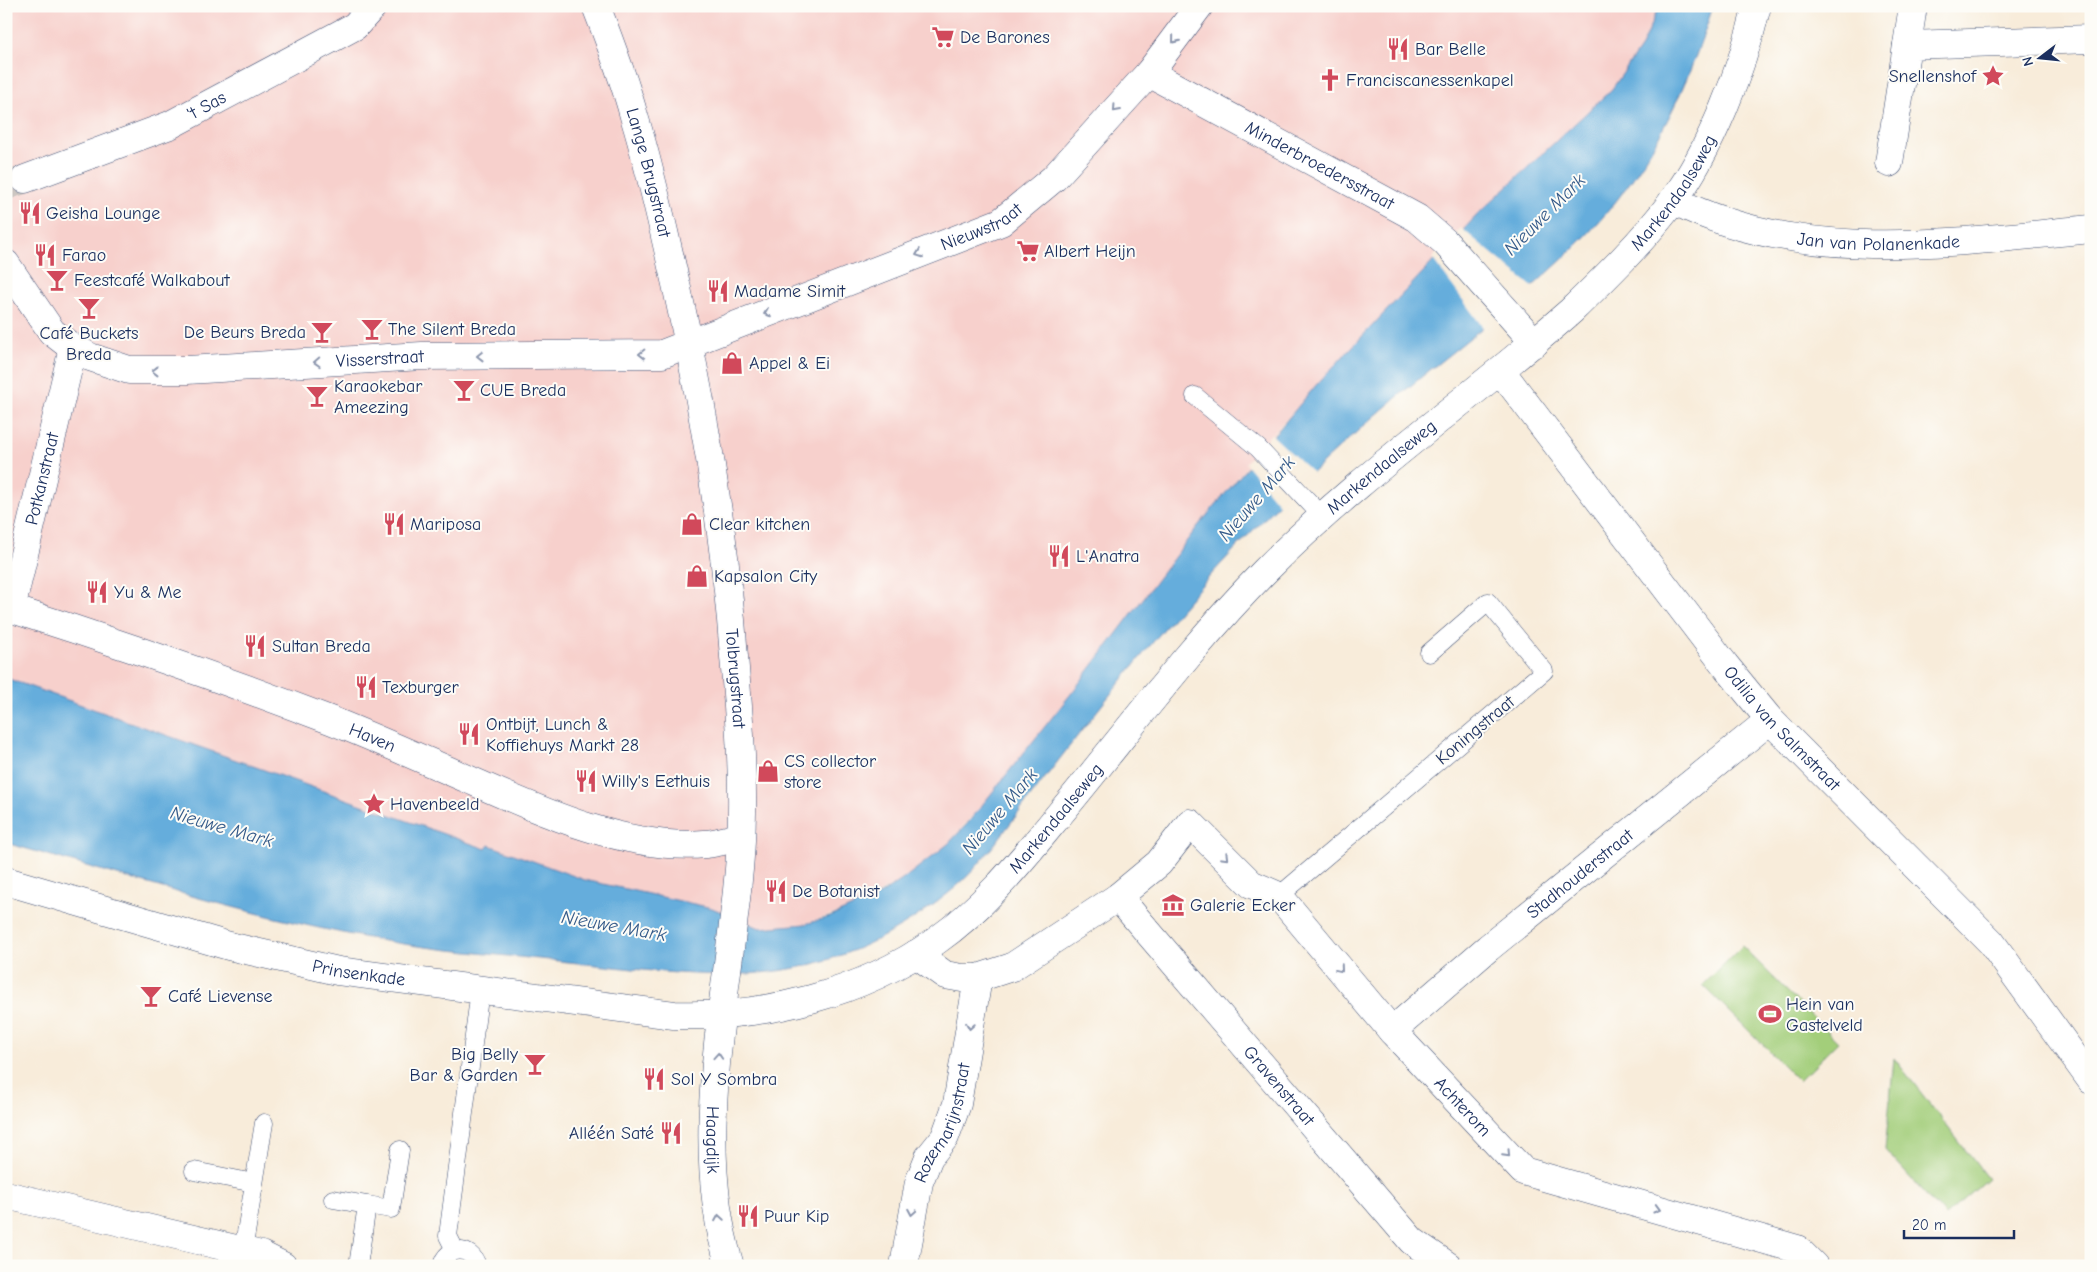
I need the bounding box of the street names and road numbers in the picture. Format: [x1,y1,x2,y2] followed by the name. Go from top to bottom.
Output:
[183,87,230,125] street label: 't Sas
[621,106,675,240] street label: Lange Brugstraat
[1241,117,1398,215] street label: Minderbroedersstraat
[1626,132,1721,255] street label: Markendaalseweg
[938,198,1027,256] street label: Nieuwstraat
[1796,228,1961,255] street label: Jan van Polanenkade
[335,346,425,372] street label: Visserstraat
[1322,416,1441,519] street label: Markendaalseweg
[21,429,64,527] street label: Potkanstraat
[721,628,750,730] street label: Tolbrugstraat
[1719,662,1845,796] street label: Odilia van Salmstraat
[1432,691,1520,769] street label: Koningstraat
[346,719,399,757] street label: Haven
[1005,759,1108,878] street label: Markendaalseweg
[1523,824,1638,923] street label: Stadhouderstraat
[310,955,407,991] street label: Prinsenkade
[1239,1042,1319,1131] street label: Gravenstraat
[910,1061,975,1186] street label: Rozemarijnstraat
[1430,1073,1495,1141] street label: Achterom
[701,1105,723,1175] street label: Haagdijk

